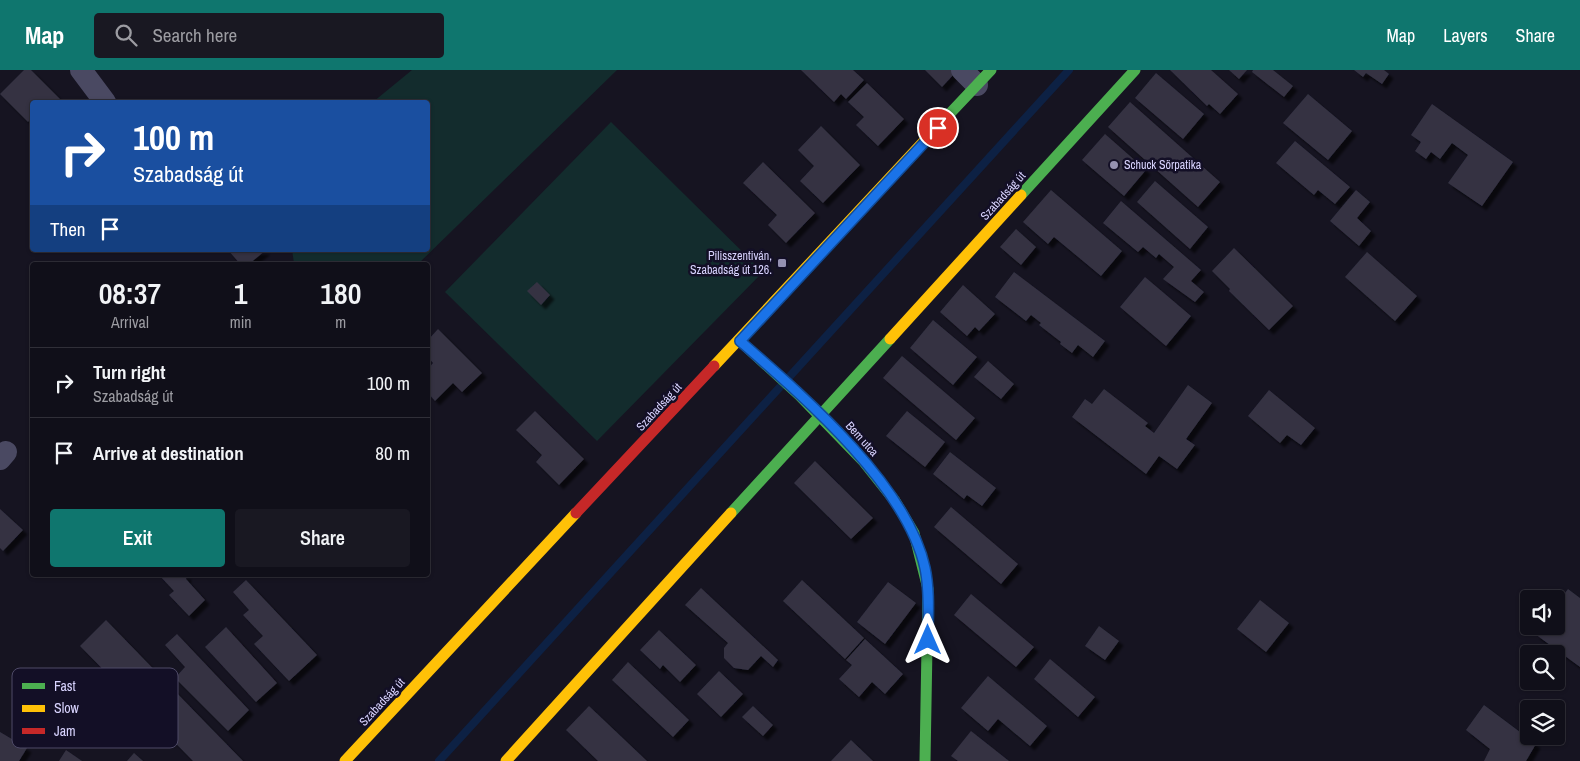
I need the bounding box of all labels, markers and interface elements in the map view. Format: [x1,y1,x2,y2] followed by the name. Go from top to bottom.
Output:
[94,13,444,58] search box
[25,19,64,51] text: Map
[112,21,140,49] icon: search
[152,22,237,48] text: Search here
[1387,23,1415,48] text: Map
[1443,23,1488,48] text: Layers
[1516,23,1555,48] text: Share
[917,107,959,149] pin
[133,114,214,161] text: 100 m
[924,114,952,142] icon: arrive
[50,120,115,185] icon: right
[1124,157,1202,173] place label: Schuck Sörpatika
[133,159,243,189] text: Szabadság út
[1108,159,1120,171] marker: Schuck Sörpatika
[977,168,1029,224] street label: Szabadság út
[96,215,124,243] icon: arrive
[50,216,86,242] text: Then
[690,248,772,278] place label: Pilisszentiván, Szabadság út 126.
[776,257,788,269] marker: Pilisszentiván, Szabadság út 126.
[99,273,161,313] text: 08:37
[234,273,248,313] text: 1
[320,273,361,313] text: 180
[111,311,149,333] text: Arrival
[230,311,252,333] text: min
[335,311,346,333] text: m
[93,359,165,385] text: Turn right
[50,369,78,397] icon: right
[367,370,410,396] text: 100 m
[633,379,686,434] street label: Szabadság út
[93,385,173,407] text: Szabadság út
[842,418,882,460] street label: Bem utca
[50,439,78,467] icon: arrive
[93,440,244,466] text: Arrive at destination
[375,440,410,466] text: 80 m
[50,509,225,567] button: Exit
[235,509,410,567] button: Share
[1520,590,1565,745] map controls
[1520,590,1565,635] button: sound
[901,613,953,665] position arrow
[1520,645,1565,690] button: search
[12,668,178,748] legend
[356,674,409,729] street label: Szabadság út
[54,677,76,695] text: Fast
[54,699,80,717] text: Slow
[1520,700,1565,745] button: layers
[54,722,76,740] text: Jam

